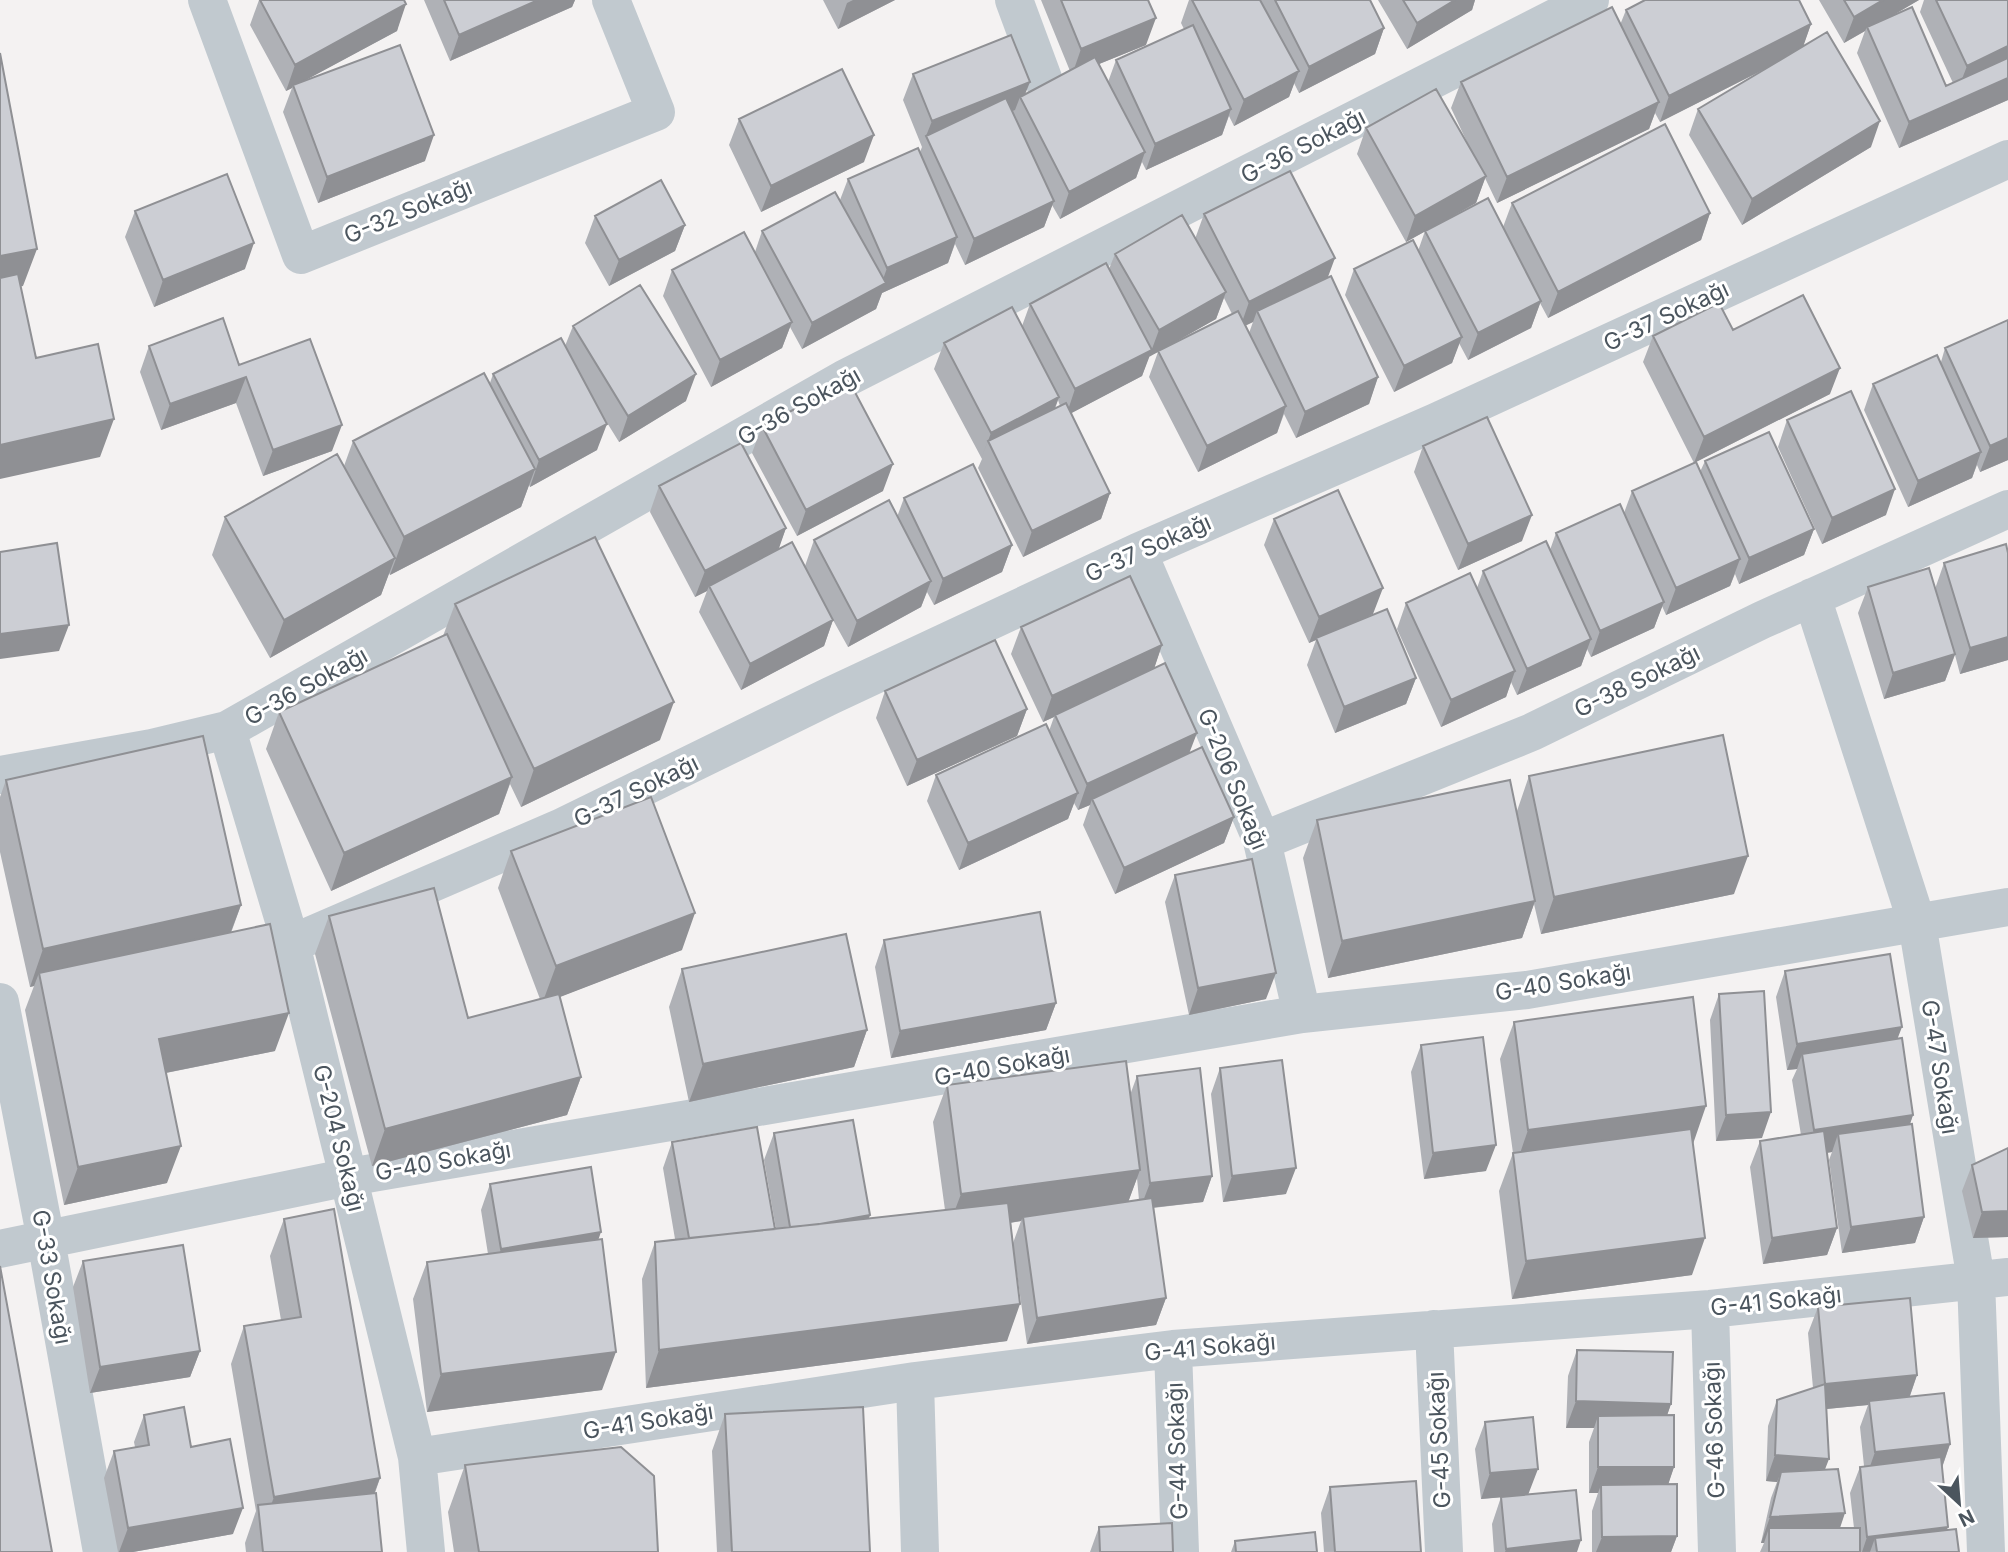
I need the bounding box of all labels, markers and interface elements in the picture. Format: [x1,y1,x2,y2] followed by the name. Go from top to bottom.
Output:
[1236,103,1370,189] street label: G-36 Sokağı
[340,173,476,249] street label: G-32 Sokağı
[1599,275,1733,357] street label: G-37 Sokağı
[733,361,865,451] street label: G-36 Sokağı
[1081,508,1215,588] street label: G-37 Sokağı
[1570,639,1704,723] street label: G-38 Sokağı
[240,641,372,731] street label: G-36 Sokağı
[1192,704,1274,854] street label: G-206 Sokağı
[569,749,703,833] street label: G-37 Sokağı
[1493,957,1633,1007] street label: G-40 Sokağı
[1916,998,1964,1136] street label: G-47 Sokağı
[932,1040,1072,1092] street label: G-40 Sokağı
[307,1062,371,1214] street label: G-204 Sokağı
[373,1135,513,1187] street label: G-40 Sokağı
[26,1208,78,1346] street label: G-33 Sokağı
[1709,1280,1843,1322] street label: G-41 Sokağı
[1143,1327,1277,1367] street label: G-41 Sokağı
[1698,1361,1730,1499] street label: G-46 Sokağı
[1421,1371,1457,1509] street label: G-45 Sokağı
[1161,1382,1193,1520] street label: G-44 Sokağı
[581,1397,715,1445] street label: G-41 Sokağı
[1924,1468,1994,1538] north arrow
[1955,1504,1978,1531] text: N

